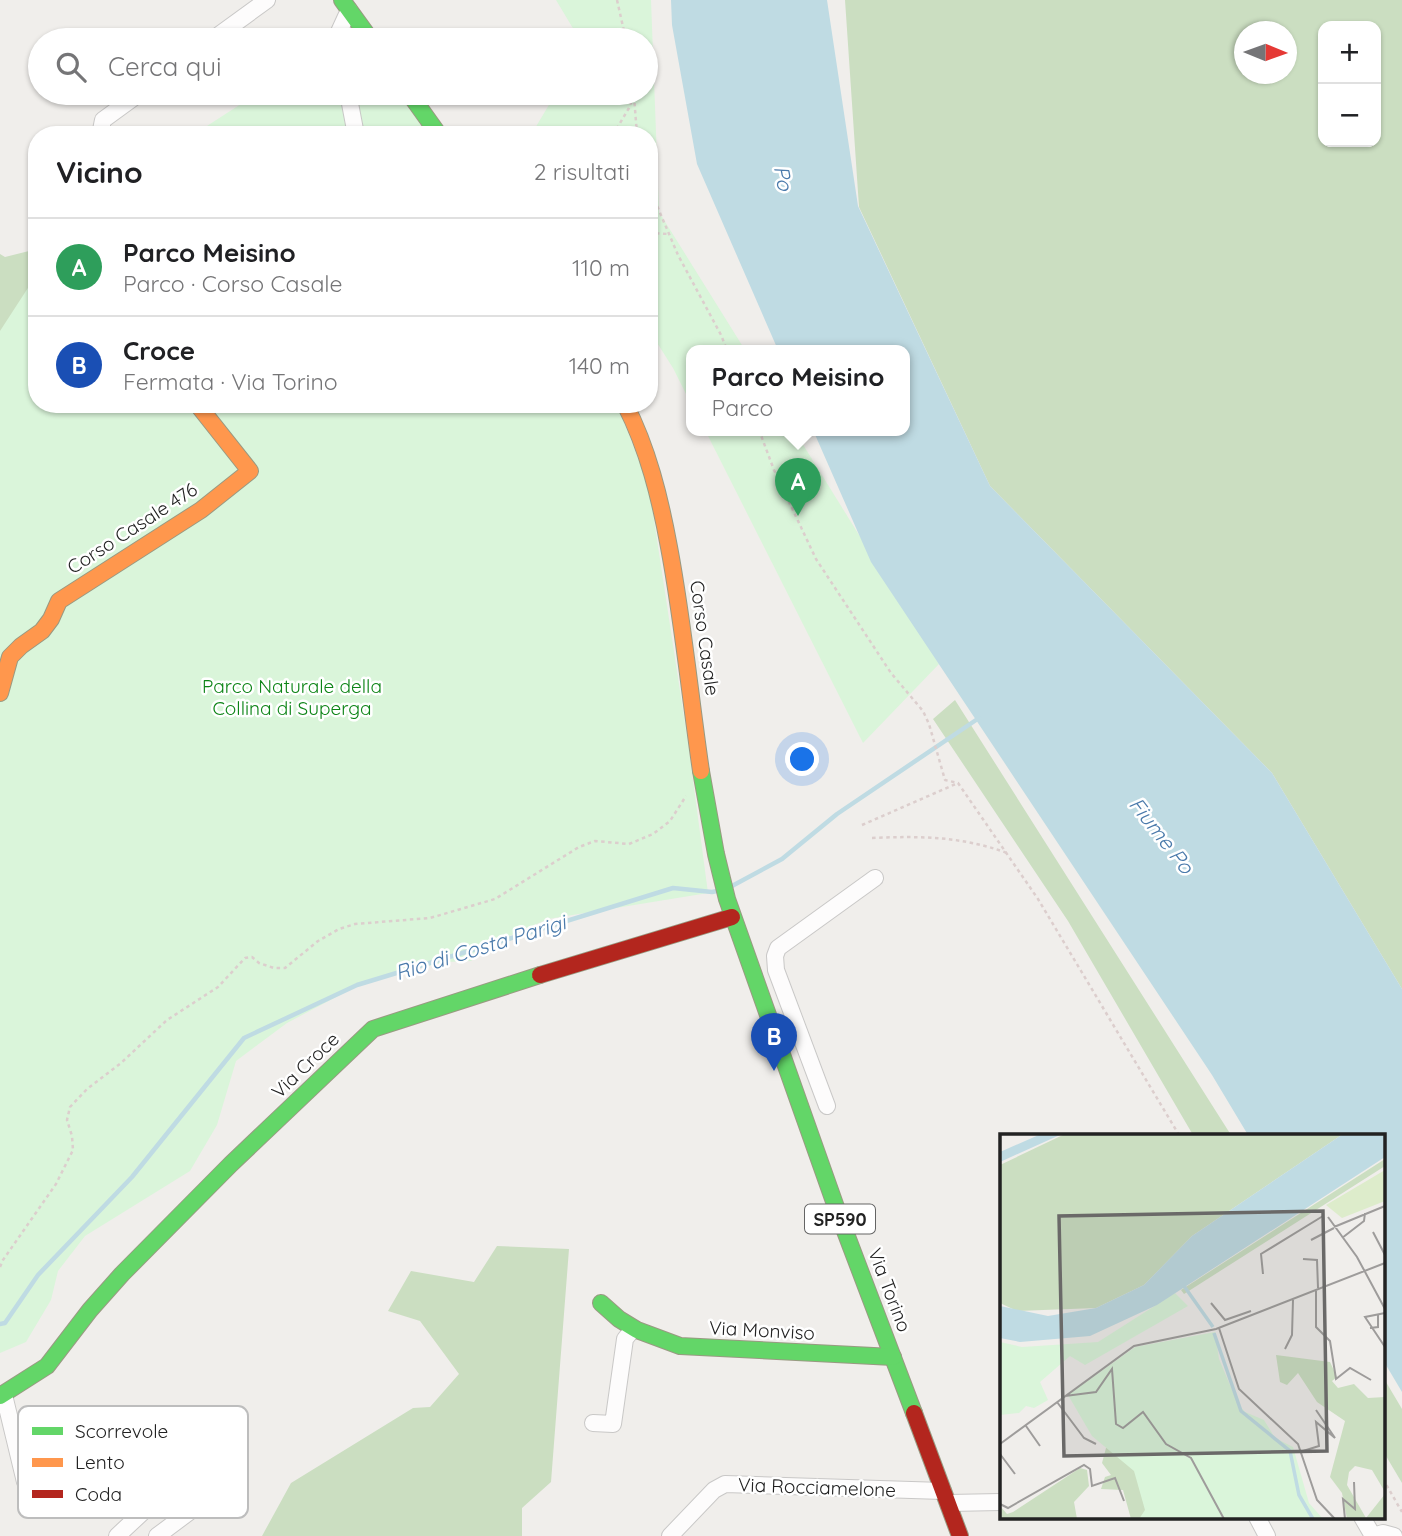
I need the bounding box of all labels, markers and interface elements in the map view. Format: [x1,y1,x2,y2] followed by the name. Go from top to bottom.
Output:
[1234,21,1297,84] north arrow
[1318,21,1381,147] map controls
[1318,21,1381,84] button: +
[28,28,658,105] search box
[52,48,90,86] icon: search
[108,50,222,83] text: Cerca qui
[1318,84,1381,147] button: −
[56,153,143,191] text: Vicino
[534,157,630,186] text: 2 risultati
[769,163,799,194] water label: Po
[123,236,296,269] text: Parco Meisino
[72,253,86,282] text: A
[572,253,630,282] text: 110 m
[123,269,342,298] text: Parco · Corso Casale
[123,334,195,367] text: Croce
[686,345,910,436] popup
[71,351,87,380] text: B
[569,351,630,380] text: 140 m
[712,360,884,393] text: Parco Meisino
[123,367,338,396] text: Fermata · Via Torino
[712,393,773,422] text: Parco
[775,458,821,516] pin: A
[62,477,202,579] street label: Corso Casale 476
[685,579,725,697] street label: Corso Casale
[202,674,382,720] park label: Parco Naturale della Collina di Superga
[785,742,819,776] your location
[1124,792,1201,880] water label: Fiume Po
[392,908,571,985] water label: Rio di Costa Parigi
[751,1013,797,1071] pin: B
[266,1027,344,1103] street label: Via Croce
[1000,1134,1384,1518] inset map
[805,1204,875,1234] road number: SP590
[863,1245,917,1335] street label: Via Torino
[708,1315,816,1345] street label: Via Monviso
[18,1406,248,1518] legend
[75,1419,168,1443] text: Scorrevole
[75,1450,125,1474] text: Lento
[738,1472,896,1502] street label: Via Rocciamelone
[75,1482,122,1506] text: Coda

